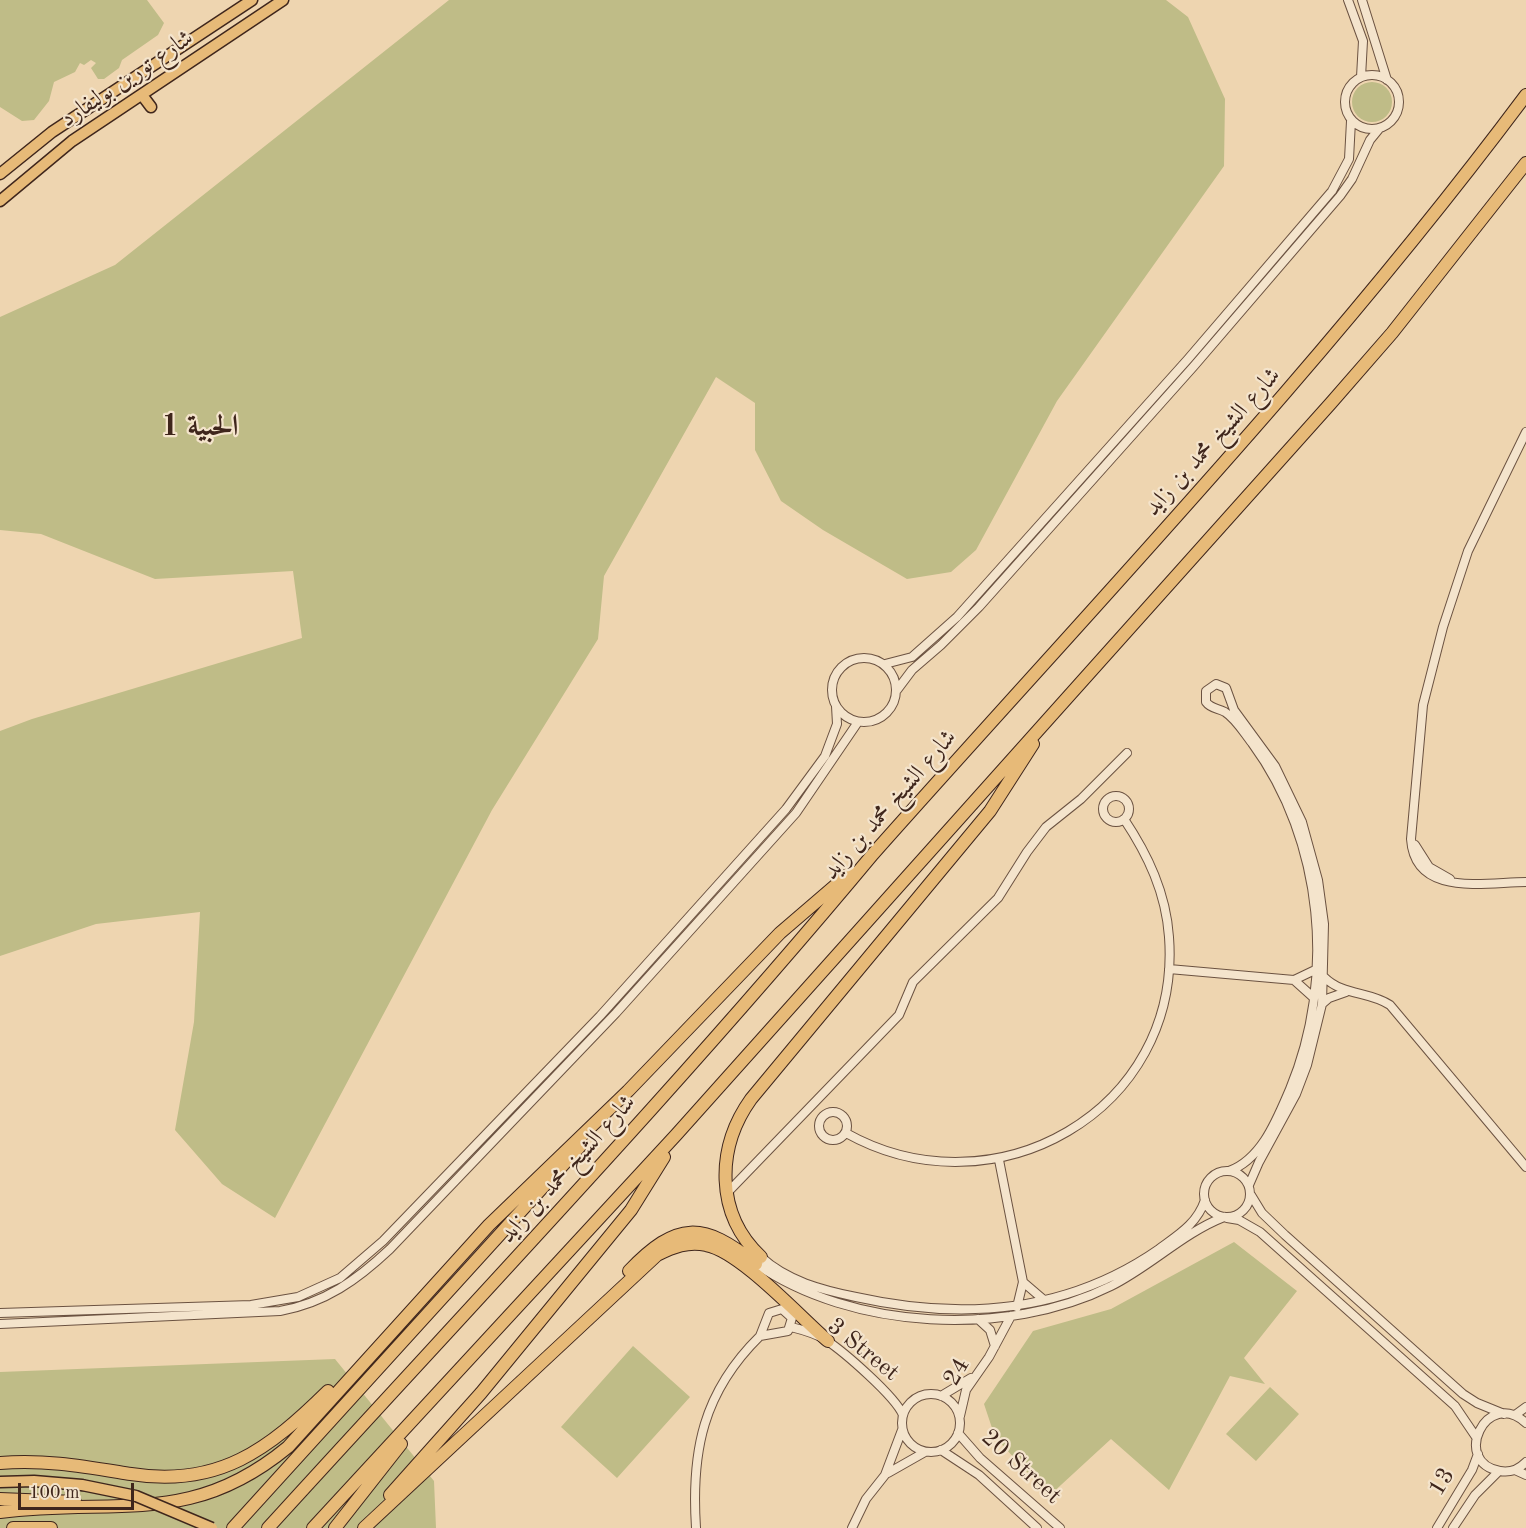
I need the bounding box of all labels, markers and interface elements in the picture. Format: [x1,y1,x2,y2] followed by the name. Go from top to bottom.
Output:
[55,24,199,134] street label: شارع تورين بوليفارد
[1139,362,1287,522] street label: شارع الشيخ محمد بن زايد
[161,409,239,445] district label: الحبية 1
[817,724,963,886] street label: شارع الشيخ محمد بن زايد
[494,1089,642,1249] street label: شارع الشيخ محمد بن زايد
[821,1312,905,1388] street label: 3 Street
[938,1353,976,1391] street label: 24
[975,1423,1067,1511] street label: 20 Street
[1422,1463,1462,1501] street label: 13
[21,1471,136,1509] scale bar
[29,1484,80,1502] text: 100 m

